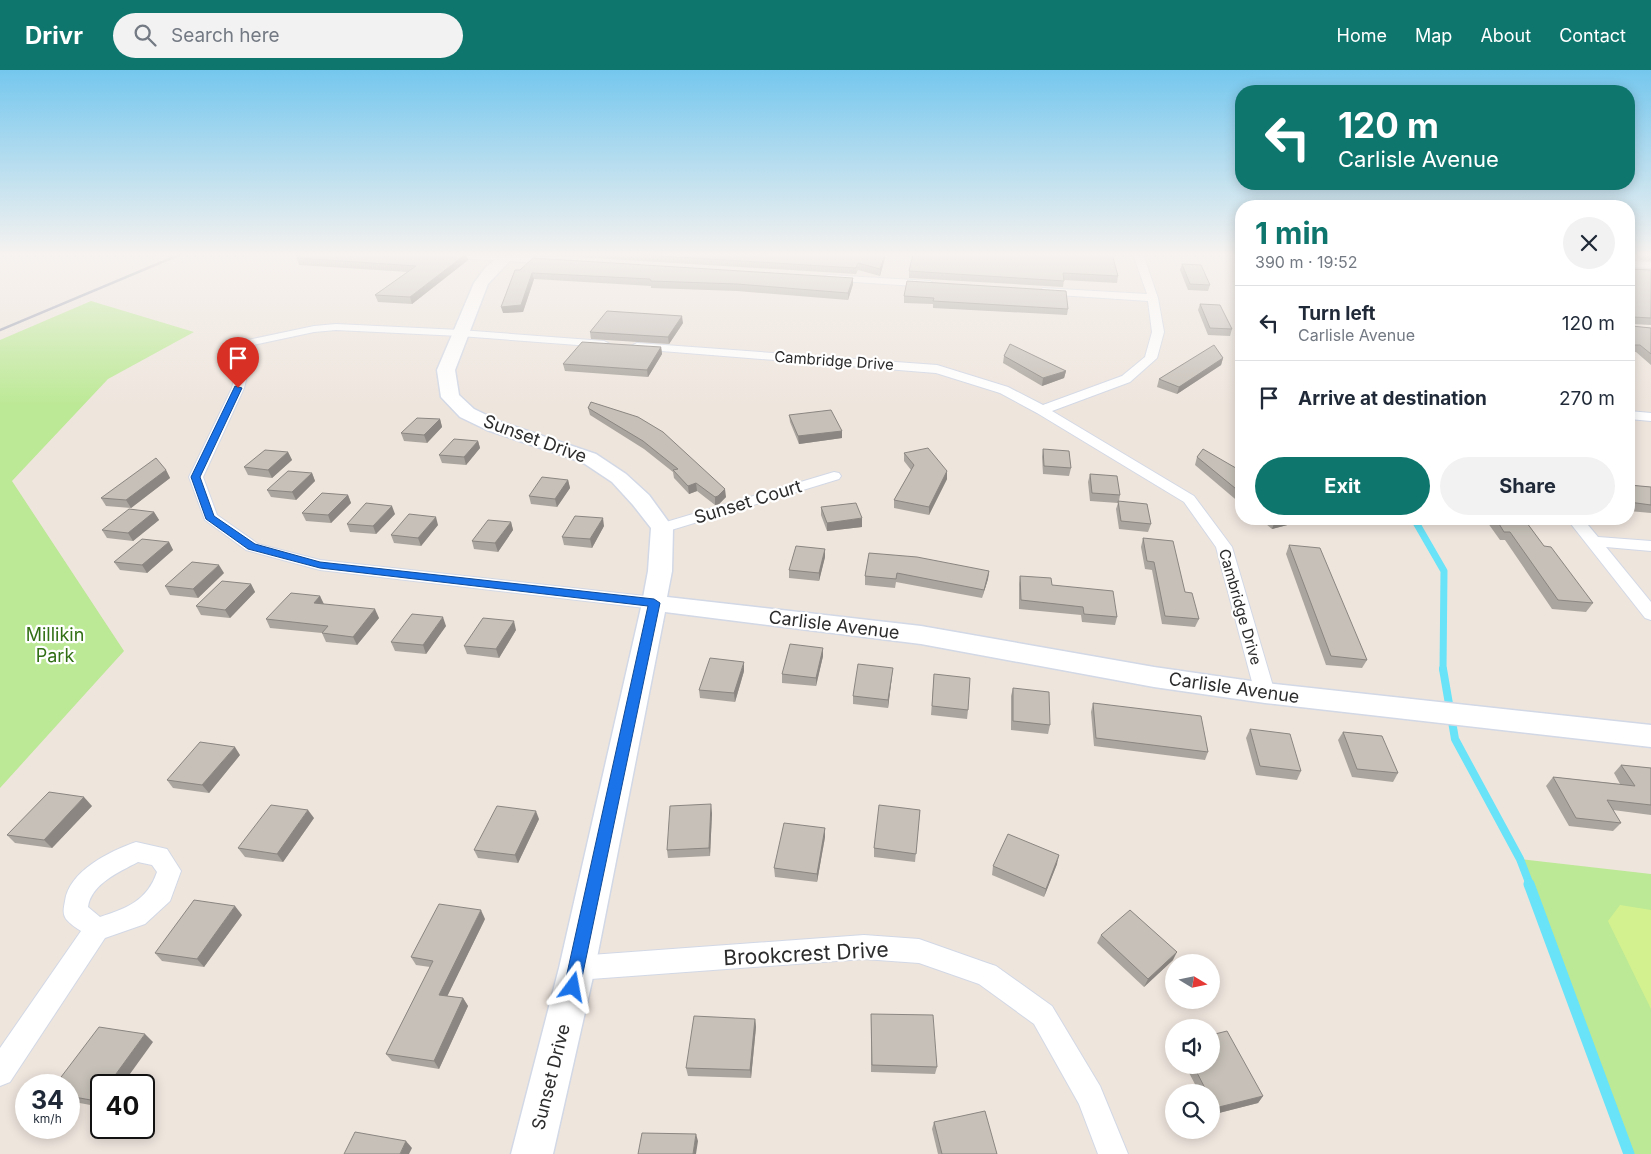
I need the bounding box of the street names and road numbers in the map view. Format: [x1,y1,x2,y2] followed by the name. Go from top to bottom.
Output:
[774,347,894,374] street label: Cambridge Drive
[481,410,590,467] street label: Sunset Drive
[692,475,804,528] street label: Sunset Court
[1215,547,1266,667] street label: Cambridge Drive
[767,606,901,643] street label: Carlisle Avenue
[1167,668,1301,707] street label: Carlisle Avenue
[723,937,889,970] street label: Brookcrest Drive
[527,1022,574,1132] street label: Sunset Drive

